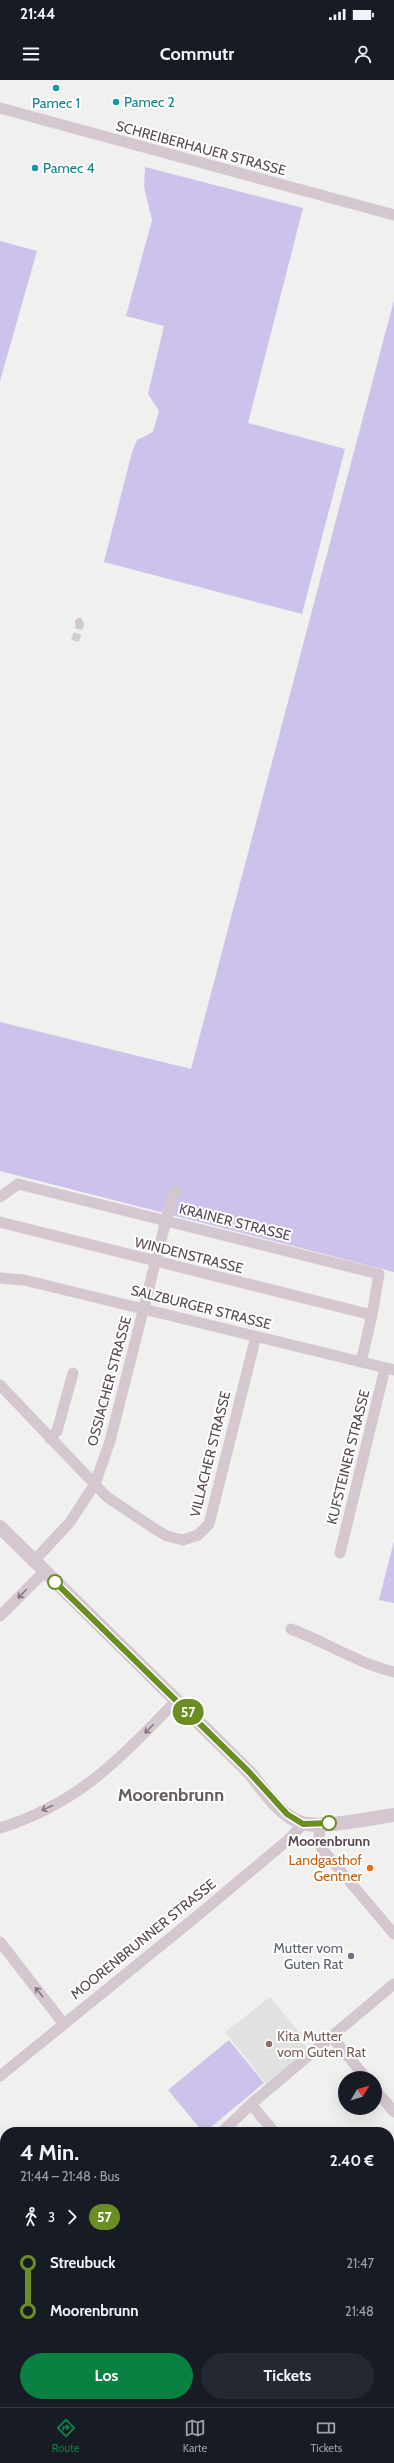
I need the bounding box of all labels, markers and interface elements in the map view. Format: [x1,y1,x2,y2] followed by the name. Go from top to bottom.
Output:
[20,5,55,23] text: 21:44
[20,43,42,65] icon: menu
[160,43,234,65] text: Commutr
[352,43,374,65] icon: person
[51,83,61,93] marker: Pamec 1
[124,93,175,111] place label: Pamec 2
[32,94,80,112] place label: Pamec 1
[111,97,121,107] marker: Pamec 2
[114,117,288,179] street label: SCHREIBERHAUER STRASSE
[43,159,95,177] place label: Pamec 4
[30,163,40,173] marker: Pamec 4
[177,1199,293,1245] street label: KRAINER STRASSE
[133,1233,245,1277] street label: WINDENSTRASSE
[129,1281,273,1333] street label: SALZBURGER STRASSE
[83,1314,135,1448] street label: OSSIACHER STRASSE
[323,1387,374,1526] street label: KUFSTEINER STRASSE
[186,1389,234,1519] street label: VILLACHER STRASSE
[47,1574,63,1590] unlabelled marker
[17,1589,27,1599] one-way arrow
[170,1699,206,1725] line badge: 57
[181,1703,195,1721] text: 57
[144,1724,154,1734] one-way arrow
[118,1784,224,1806] district label: Moorenbrunn
[42,1805,54,1812] one-way arrow
[321,1815,337,1831] marker: Moorenbrunn
[288,1832,370,1850] place label: Moorenbrunn
[289,1851,363,1885] place label: Landgasthof Gentner
[365,1863,375,1873] marker: Landgasthof Gentner
[67,1875,219,2003] street label: MOORENBRUNNER STRASSE
[274,1939,343,1973] place label: Mutter vom Guten Rat
[346,1951,356,1961] marker: Mutter vom Guten Rat
[35,1987,43,1998] one-way arrow
[277,2027,366,2061] place label: Kita Mutter vom Guten Rat
[264,2039,274,2049] marker: Kita Mutter vom Guten Rat
[338,2071,382,2115] north arrow
[338,2071,382,2115] map controls
[20,2139,79,2166] text: 4 Min.
[330,2152,374,2170] text: 2.40 €
[20,2168,120,2184] text: 21:44 – 21:48 · Bus
[20,2206,42,2228] icon: walk
[61,2206,83,2228] icon: forward
[97,2208,112,2226] text: 57
[48,2209,55,2225] text: 3
[50,2254,115,2272] text: Streubuck
[346,2255,374,2271] text: 21:47
[50,2302,139,2320] text: Moorenbrunn
[345,2303,374,2319] text: 21:48
[20,2353,193,2399] button: Los
[201,2353,374,2399] button: Tickets
[52,2417,79,2455] tab: Route
[183,2417,207,2455] tab: Karte
[311,2417,342,2455] tab: Tickets

